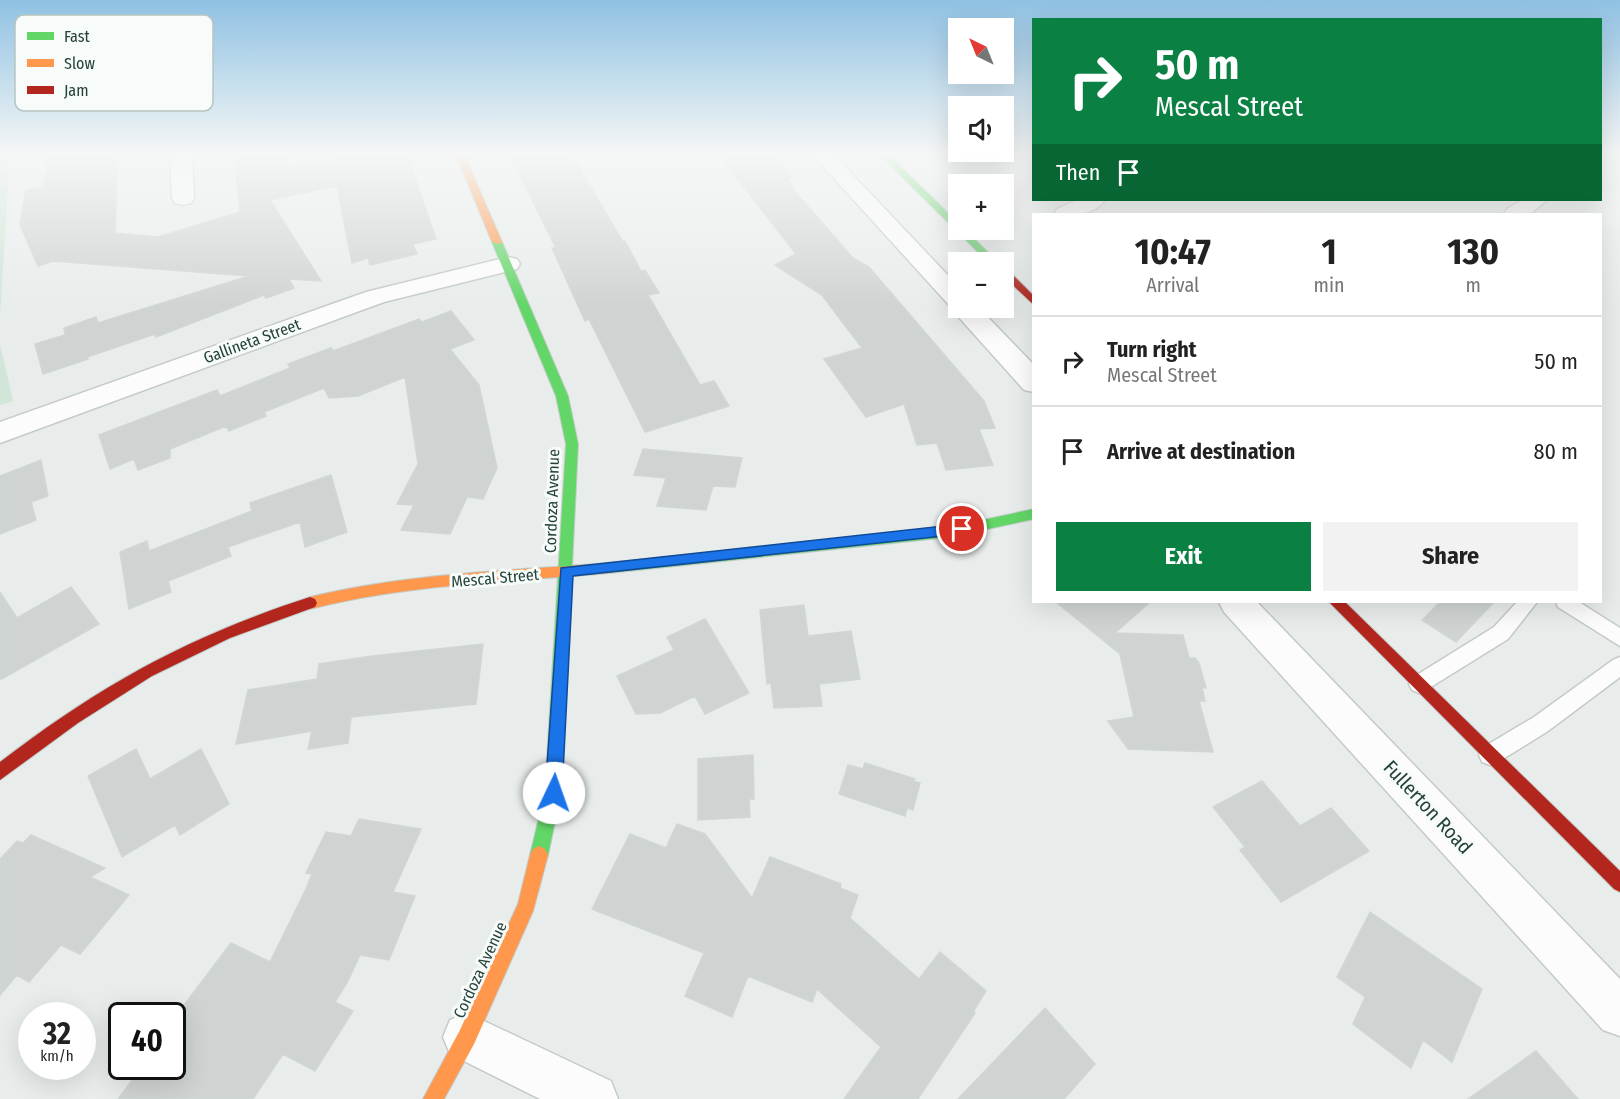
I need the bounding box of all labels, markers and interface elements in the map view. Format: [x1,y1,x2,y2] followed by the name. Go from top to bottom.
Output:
[15,15,213,111] legend
[948,18,1014,84] north arrow
[948,18,1014,318] map controls
[64,27,91,46] text: Fast
[1155,40,1239,90] text: 50 m
[1056,42,1134,120] icon: right
[64,54,95,73] text: Slow
[64,81,89,100] text: Jam
[1155,91,1303,123] text: Mescal Street
[948,96,1014,162] button: sound
[1112,156,1145,189] icon: arrive
[1056,159,1100,186] text: Then
[948,174,1014,240] button: +
[1135,230,1211,274] text: 10:47
[1321,230,1337,274] text: 1
[1447,230,1499,274] text: 130
[948,252,1014,318] button: −
[1146,273,1199,297] text: Arrival
[1314,273,1345,297] text: min
[1466,273,1481,297] text: m
[201,314,304,367] street label: Gallineta Street
[1107,336,1196,363] text: Turn right
[1056,345,1089,378] icon: right
[1534,348,1578,375] text: 50 m
[1107,363,1217,387] text: Mescal Street
[1056,435,1089,468] icon: arrive
[1107,438,1295,465] text: Arrive at destination
[1533,438,1578,465] text: 80 m
[541,449,563,553] street label: Cordoza Avenue
[936,503,987,554] pin
[945,512,978,545] icon: arrive
[1056,522,1311,591] button: Exit
[1323,522,1578,591] button: Share
[450,565,540,591] street label: Mescal Street
[1379,755,1477,859] street label: Fullerton Road
[522,761,586,825] position arrow
[449,919,511,1021] street label: Cordoza Avenue
[108,1002,186,1080] speed limit sign: 40
[43,1016,71,1052] text: 32
[40,1047,74,1065] text: km/h

